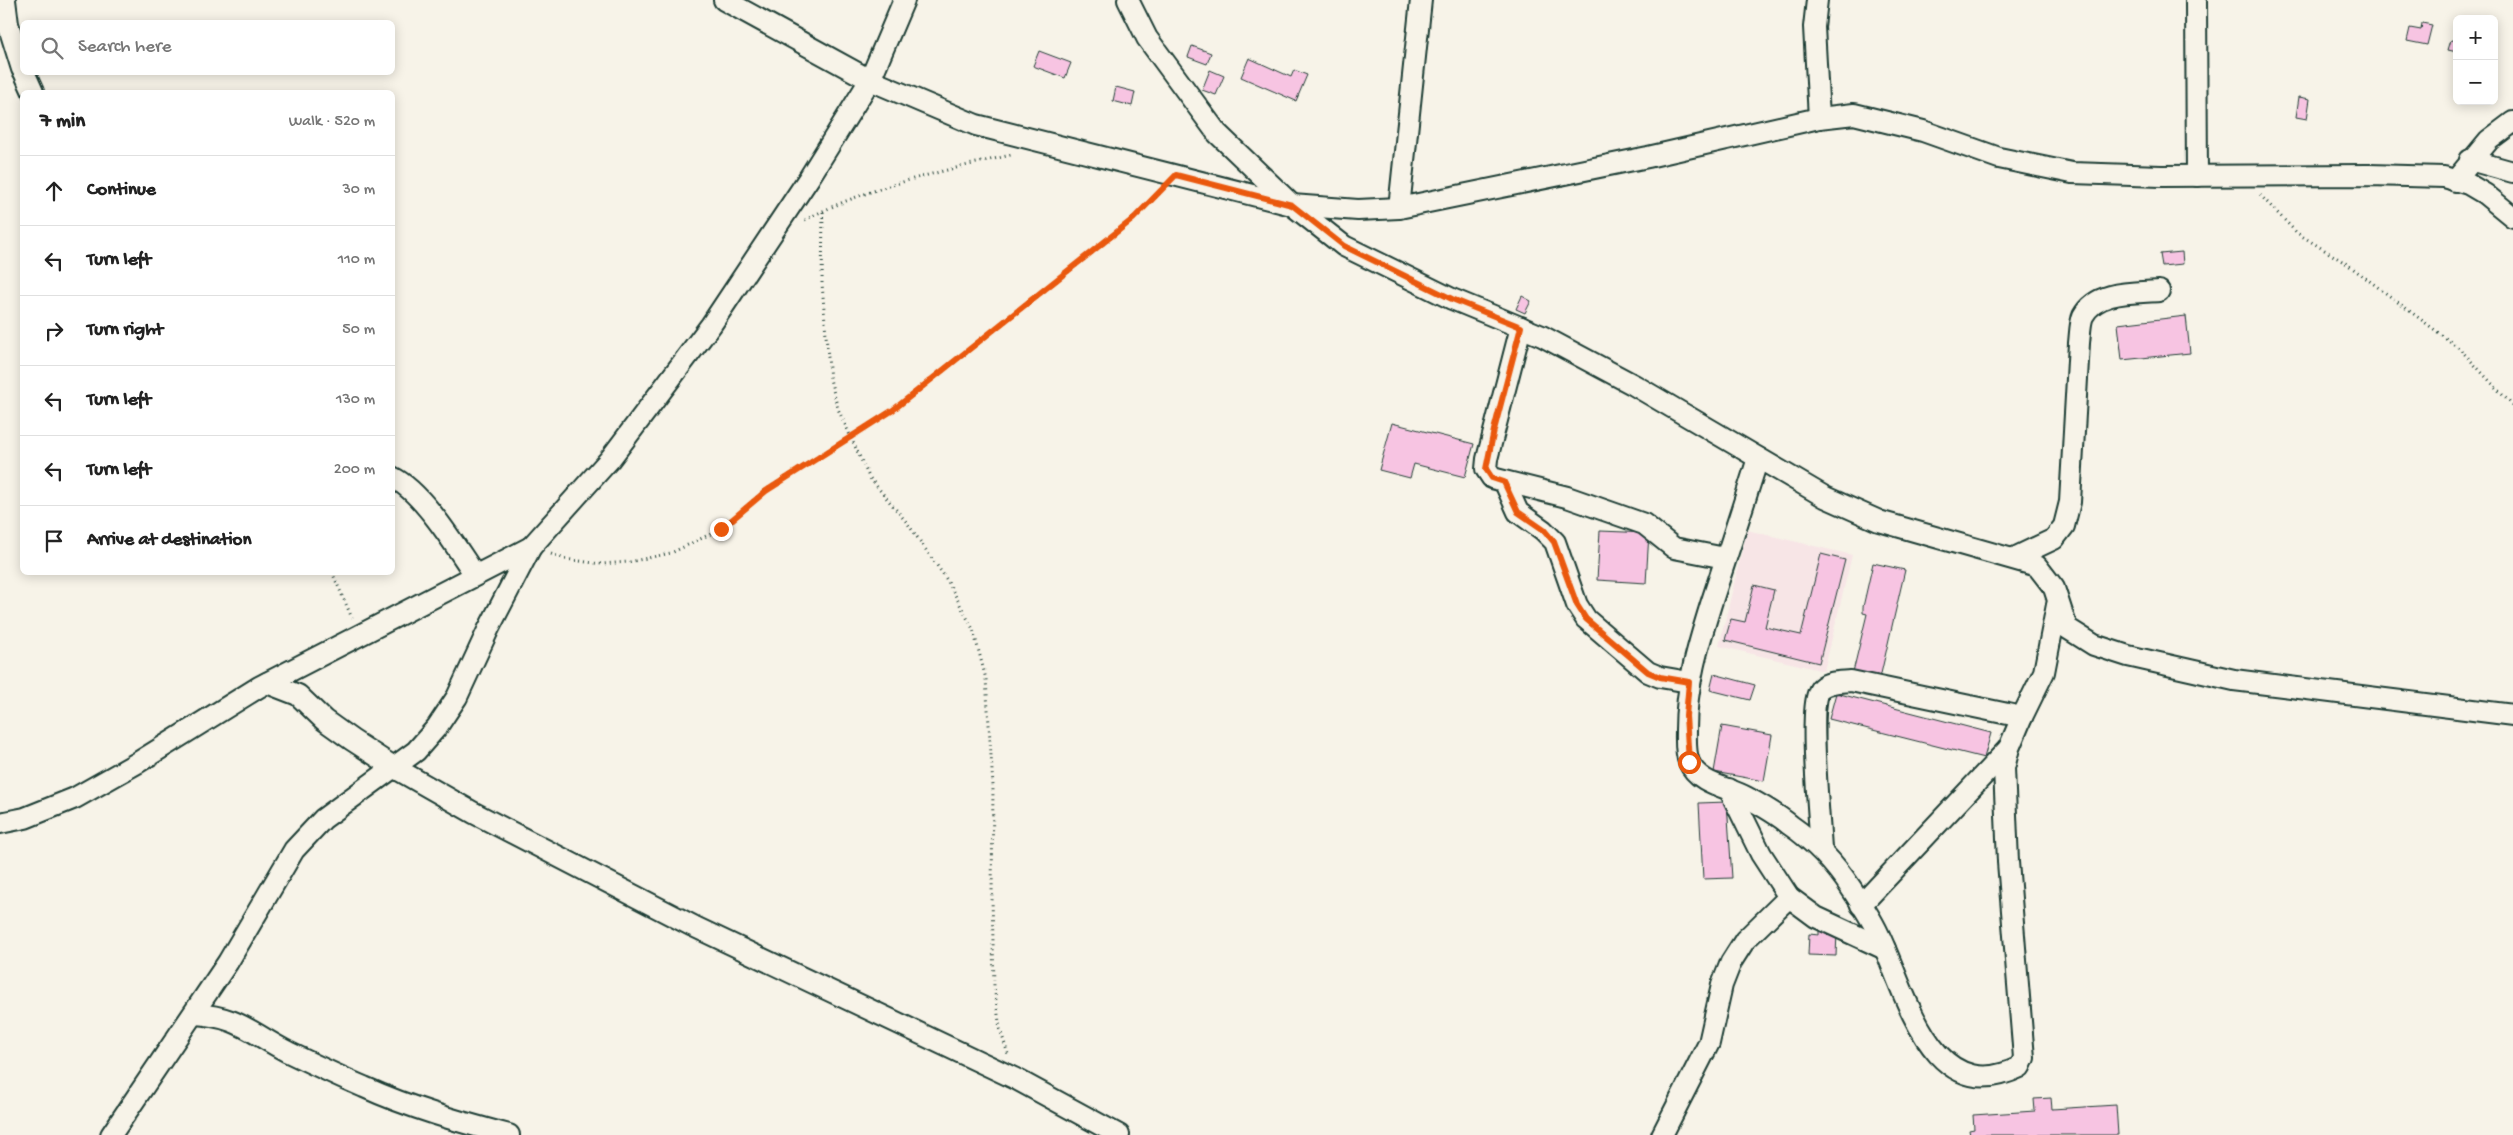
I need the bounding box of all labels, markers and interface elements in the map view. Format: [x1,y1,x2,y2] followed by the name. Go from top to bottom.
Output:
[2453,15,2498,105] map controls
[2453,15,2498,60] button: +
[20,20,395,75] search box
[38,34,66,62] icon: search
[78,36,172,59] text: Search here
[2453,60,2498,105] button: −
[40,110,85,135] text: 7 min
[289,113,375,132] text: Walk · 520 m
[40,177,68,205] icon: ahead
[87,179,156,202] text: Continue
[342,181,375,200] text: 30 m
[40,247,68,275] icon: left
[87,249,151,272] text: Turn left
[338,251,375,270] text: 110 m
[40,317,68,345] icon: right
[87,319,163,342] text: Turn right
[342,321,375,340] text: 50 m
[40,387,68,415] icon: left
[87,389,151,412] text: Turn left
[336,391,375,410] text: 130 m
[40,457,68,485] icon: left
[87,459,151,482] text: Turn left
[334,461,375,480] text: 200 m
[710,518,733,541] route end
[40,527,68,555] icon: arrive
[87,529,251,552] text: Arrive at destination
[1678,751,1701,774] route start

